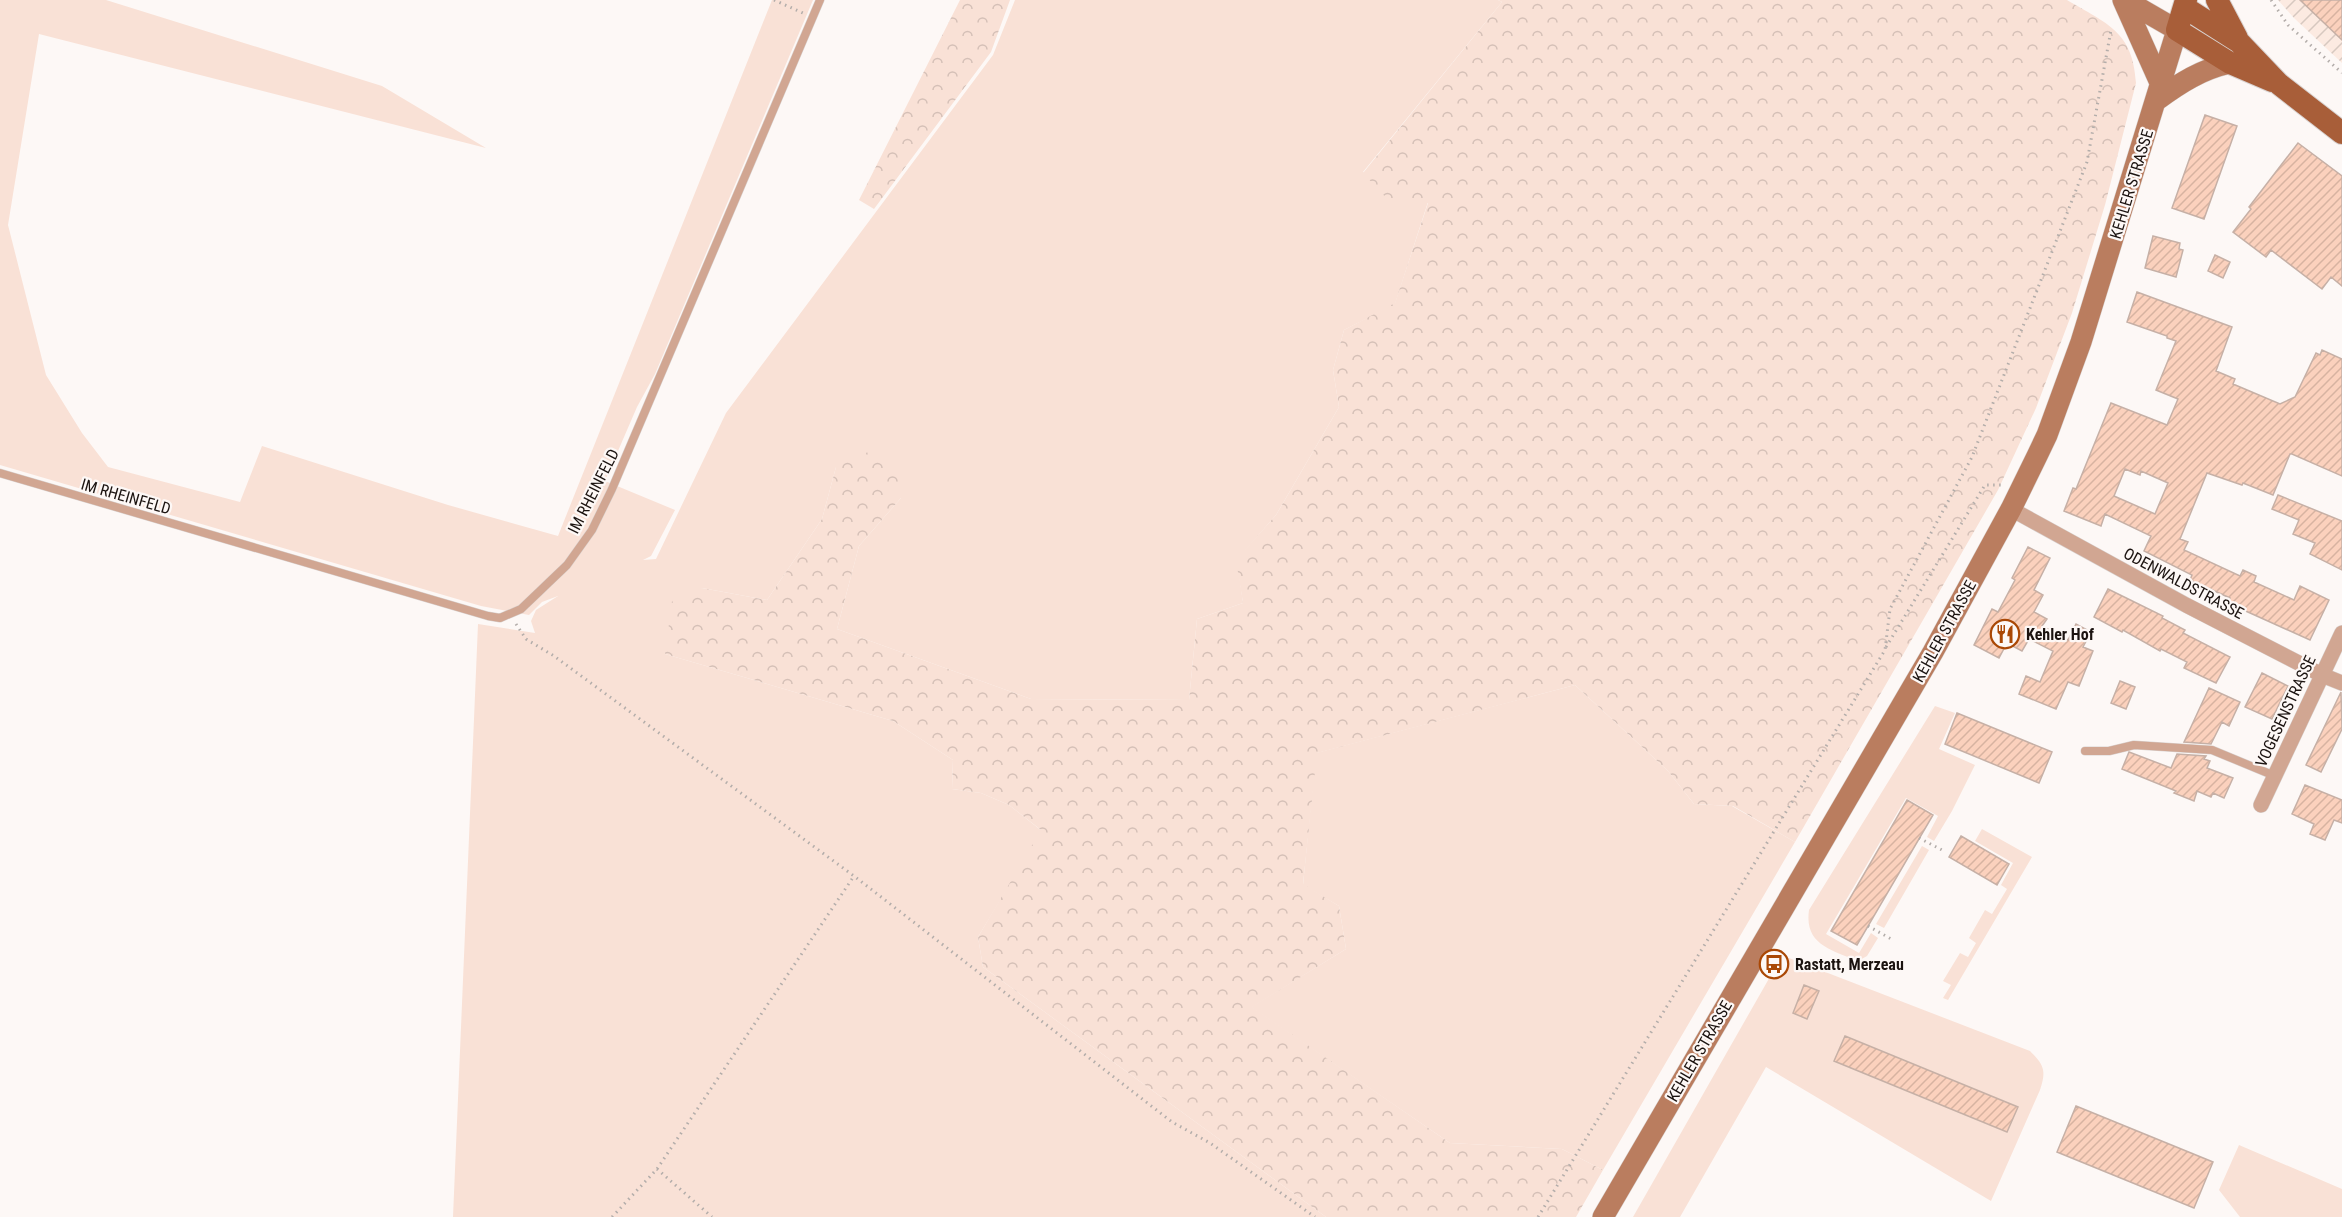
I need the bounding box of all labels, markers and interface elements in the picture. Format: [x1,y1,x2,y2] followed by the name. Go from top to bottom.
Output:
[2106,127,2157,241] street label: KEHLER STRASSE
[564,446,623,537] street label: IM RHEINFELD
[79,475,173,518] street label: IM RHEINFELD
[2120,544,2247,623] street label: ODENWALDSTRASSE
[1909,577,1980,685] street label: KEHLER STRASSE
[1989,618,2021,650] restaurant icon: Kehler Hof
[2026,625,2095,644] place label: Kehler Hof
[2251,652,2320,770] street label: VOGESENSTRASSE
[1758,948,1790,980] bus stop icon: Rastatt, Merzeau
[1795,955,1904,974] place label: Rastatt, Merzeau
[1663,997,1736,1105] street label: KEHLER STRASSE

